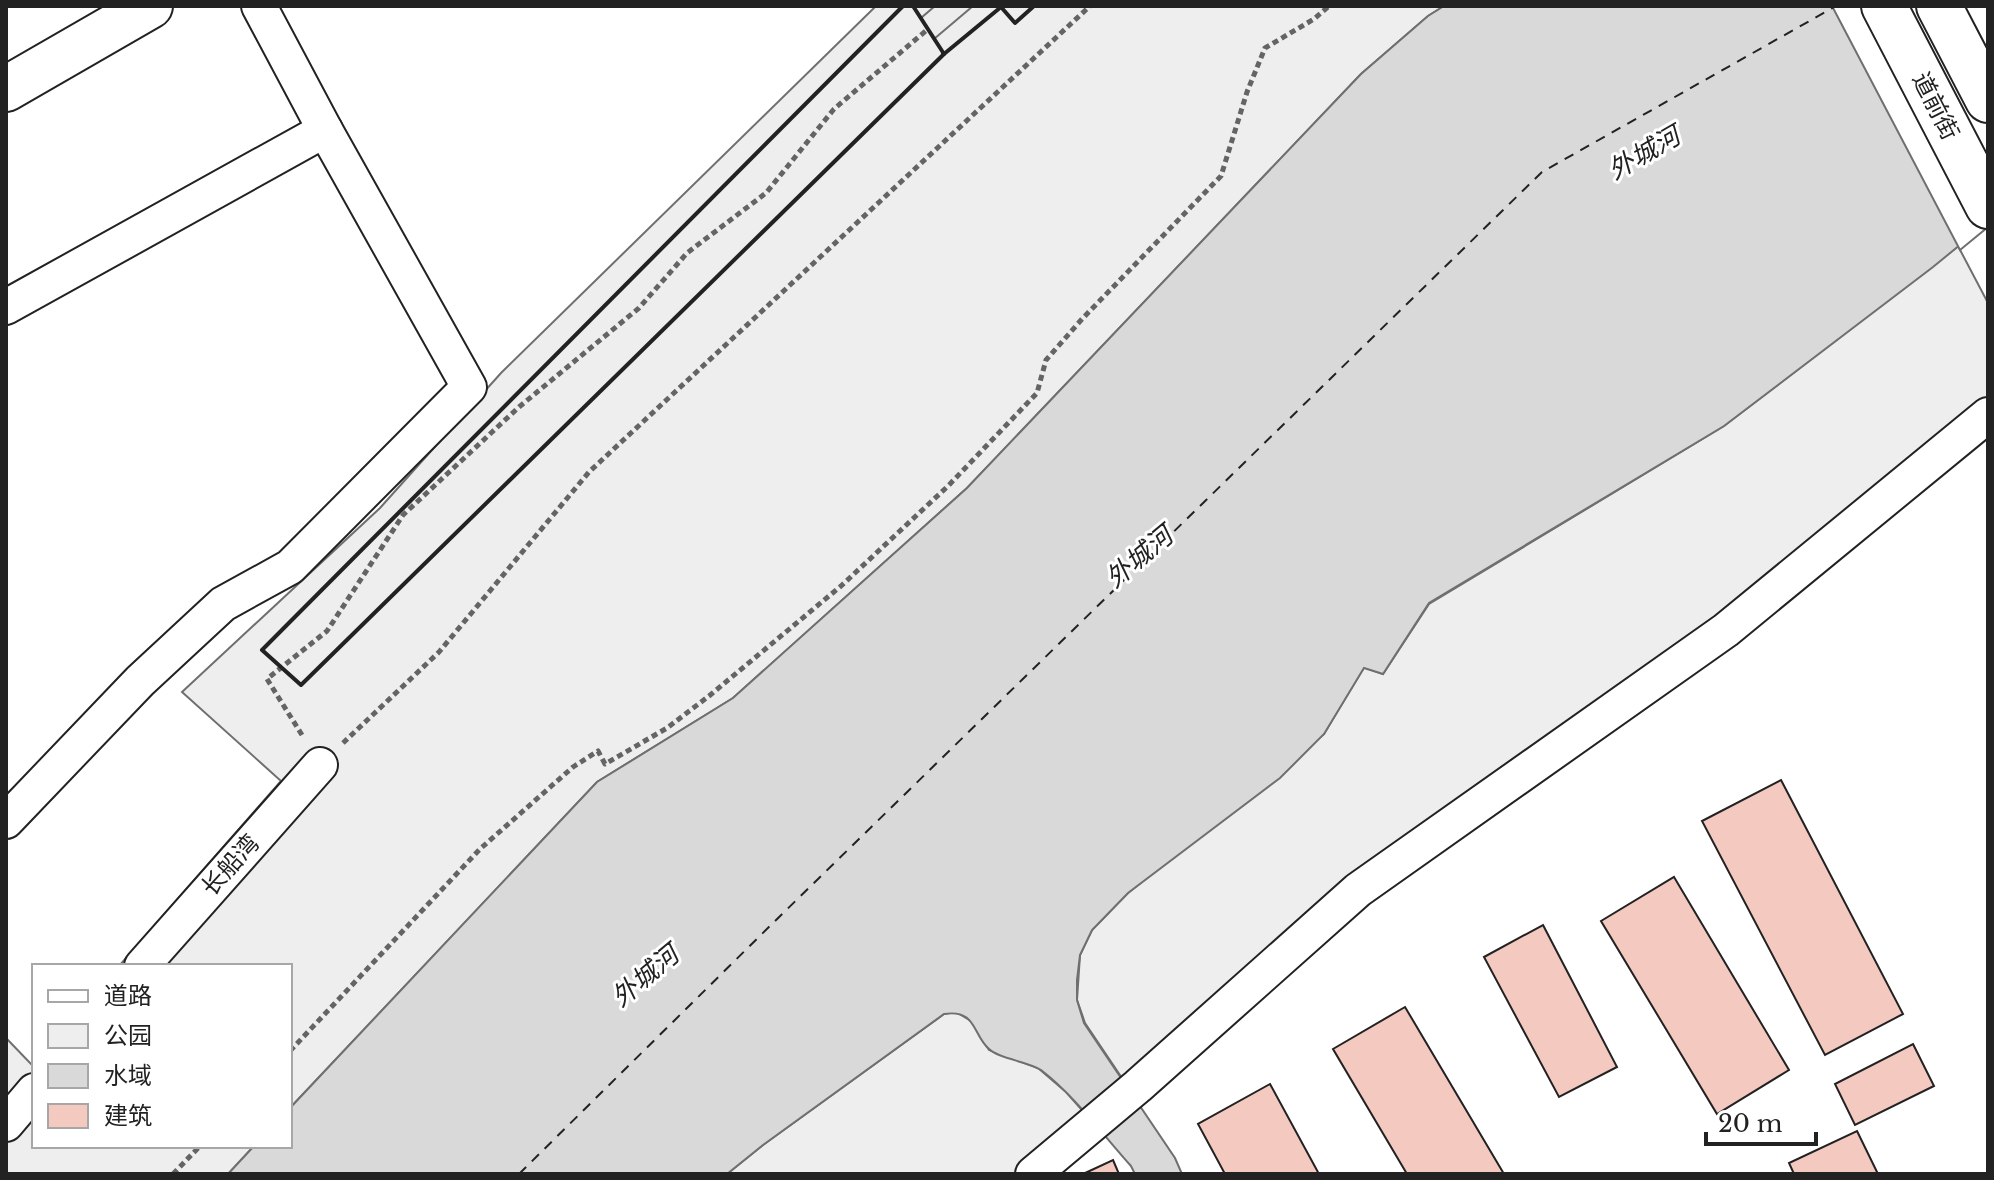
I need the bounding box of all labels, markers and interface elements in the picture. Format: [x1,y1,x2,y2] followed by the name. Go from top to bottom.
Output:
[1907,67,1965,145] street label: 道前街
[1602,117,1690,186] water label: 外城河
[1099,516,1183,594] water label: 外城河
[195,829,265,901] street label: 长船湾
[605,935,689,1013] water label: 外城河
[32,964,292,1148] legend
[104,981,152,1010] text: 道路
[104,1021,152,1050] text: 公园
[104,1061,152,1090] text: 水域
[1706,1096,1816,1146] scale bar
[104,1101,152,1130] text: 建筑
[1718,1109,1783,1138] text: 20 m

